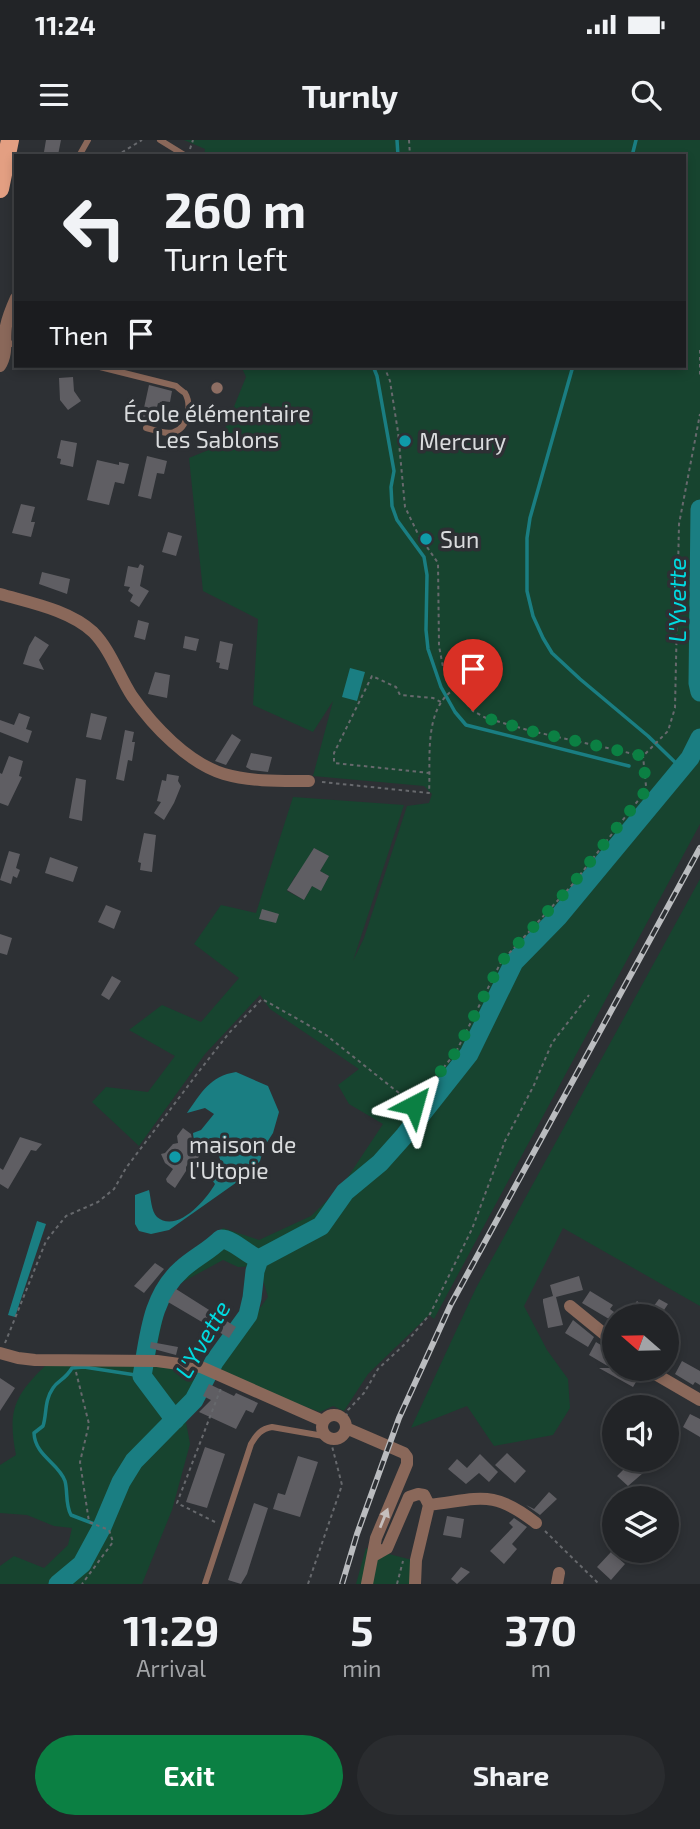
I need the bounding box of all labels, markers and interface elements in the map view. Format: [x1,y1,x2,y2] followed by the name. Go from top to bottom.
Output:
[35,9,96,40] text: 11:24
[35,76,73,114] icon: menu
[302,76,398,114] text: Turnly
[627,76,665,114] icon: search
[164,179,306,238] text: 260 m
[49,182,140,273] icon: left
[164,239,288,277] text: Turn left
[122,315,160,353] icon: arrive
[49,319,108,350] text: Then
[209,380,225,396] marker: École élémentaire Les Sablons
[123,399,311,453] place label: École élémentaire Les Sablons
[419,427,506,455] place label: Mercury
[397,433,413,449] marker: Mercury
[440,525,479,553] place label: Sun
[418,531,434,547] marker: Sun
[662,557,691,642] water label: L'Yvette
[443,639,503,711] pin
[454,650,492,688] icon: arrive
[377,1068,451,1142] position arrow
[189,1130,296,1184] place label: maison de l'Utopie
[167,1149,183,1165] marker: maison de l'Utopie
[168,1295,236,1383] water label: L'Yvette
[602,1304,679,1381] north arrow
[602,1304,679,1563] map controls
[602,1395,679,1472] button: sound
[602,1486,679,1563] button: layers
[379,1508,390,1529] one-way arrow
[123,1604,219,1654] text: 11:29
[350,1604,373,1654] text: 5
[504,1604,577,1654] text: 370
[136,1654,206,1682] text: Arrival
[342,1654,381,1682] text: min
[531,1654,551,1682] text: m
[35,1735,343,1815] button: Exit
[357,1735,665,1815] button: Share

